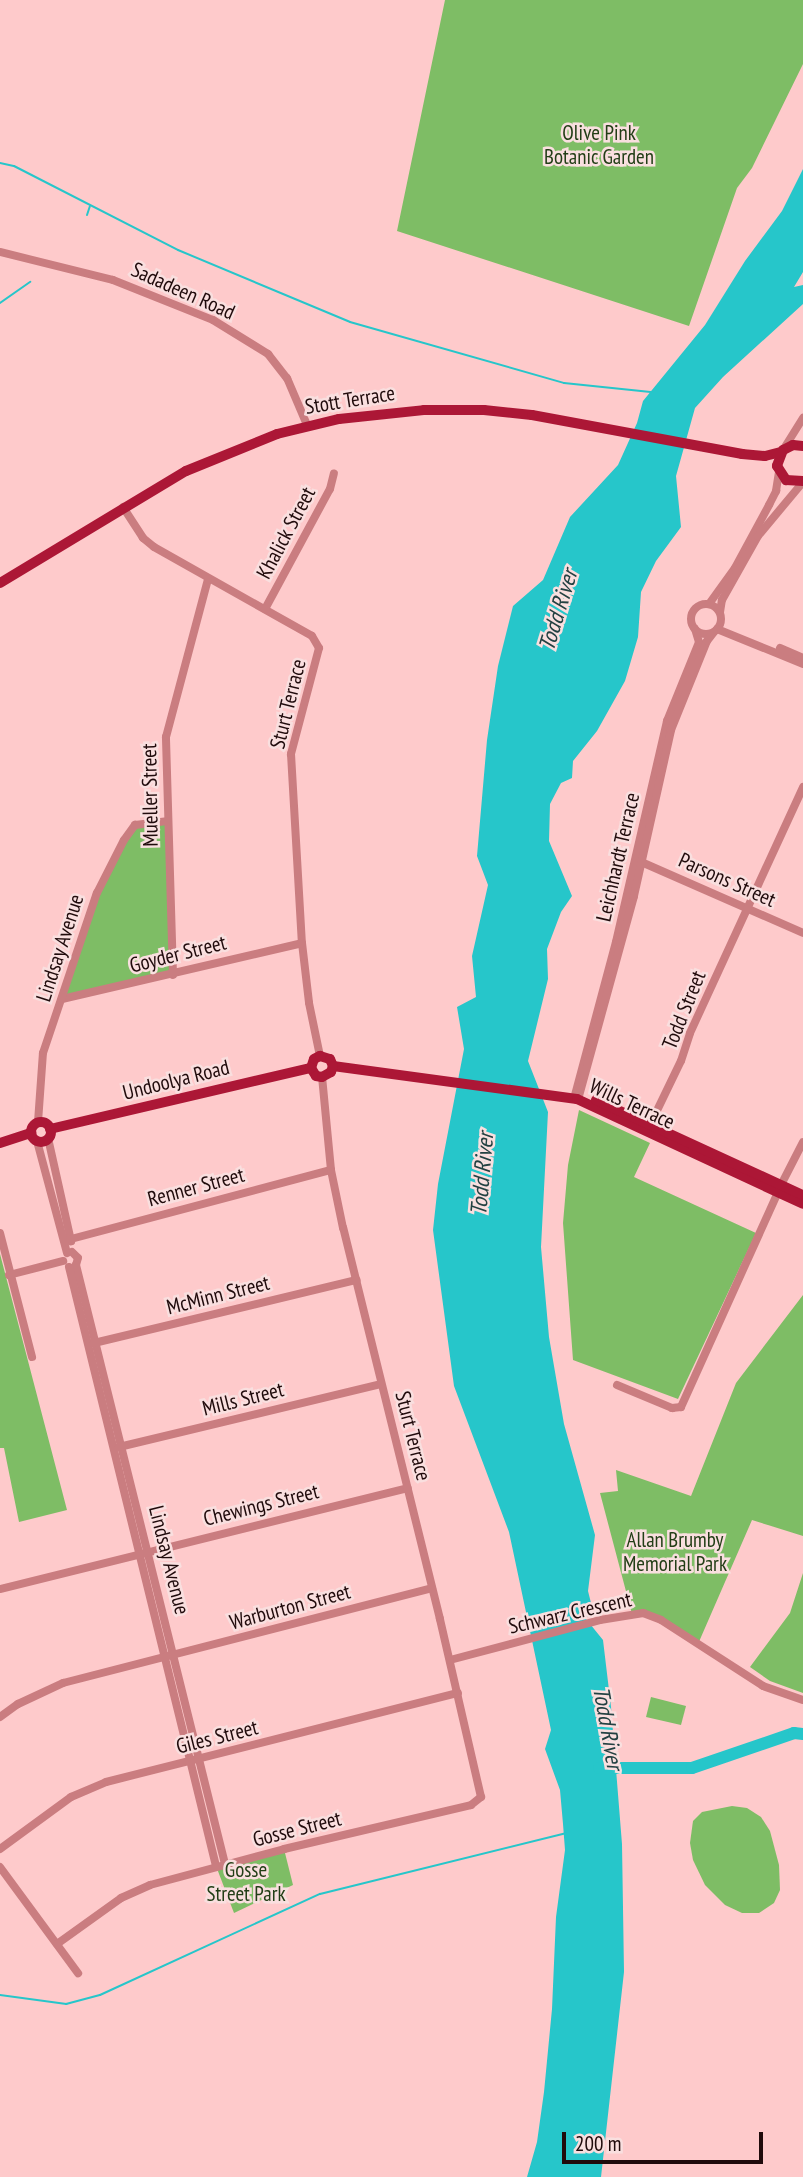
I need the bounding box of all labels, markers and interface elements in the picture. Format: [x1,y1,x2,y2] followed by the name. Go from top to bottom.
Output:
[544,120,654,170] park label: Olive Pink Botanic Garden
[127,257,239,325] street label: Sadadeen Road
[303,380,397,420] street label: Stott Terrace
[251,483,321,583] street label: Khalick Street
[533,566,583,654] water label: Todd River
[265,656,311,752] street label: Sturt Terrace
[137,743,163,847] street label: Mueller Street
[591,790,645,924] street label: Leichhardt Terrace
[675,847,779,913] street label: Parsons Street
[31,891,89,1005] street label: Lindsay Avenue
[127,930,229,978] street label: Goyder Street
[657,967,711,1053] street label: Todd Street
[120,1055,232,1105] street label: Undoolya Road
[585,1073,679,1135] street label: Wills Terrace
[465,1131,499,1217] water label: Todd River
[145,1162,247,1212] street label: Renner Street
[164,1270,272,1320] street label: McMinn Street
[200,1377,286,1421] street label: Mills Street
[390,1388,436,1484] street label: Sturt Terrace
[201,1479,321,1531] street label: Chewings Street
[143,1502,195,1618] street label: Lindsay Avenue
[623,1527,727,1577] park label: Allan Brumby Memorial Park
[227,1579,353,1635] street label: Warburton Street
[506,1587,634,1639] street label: Schwarz Crescent
[587,1685,629,1771] water label: Todd River
[173,1715,261,1759] street label: Giles Street
[250,1806,344,1852] street label: Gosse Street
[206,1857,286,1907] park label: Gosse Street Park
[565,2118,766,2162] scale bar
[575,2130,621,2157] text: 200 m

